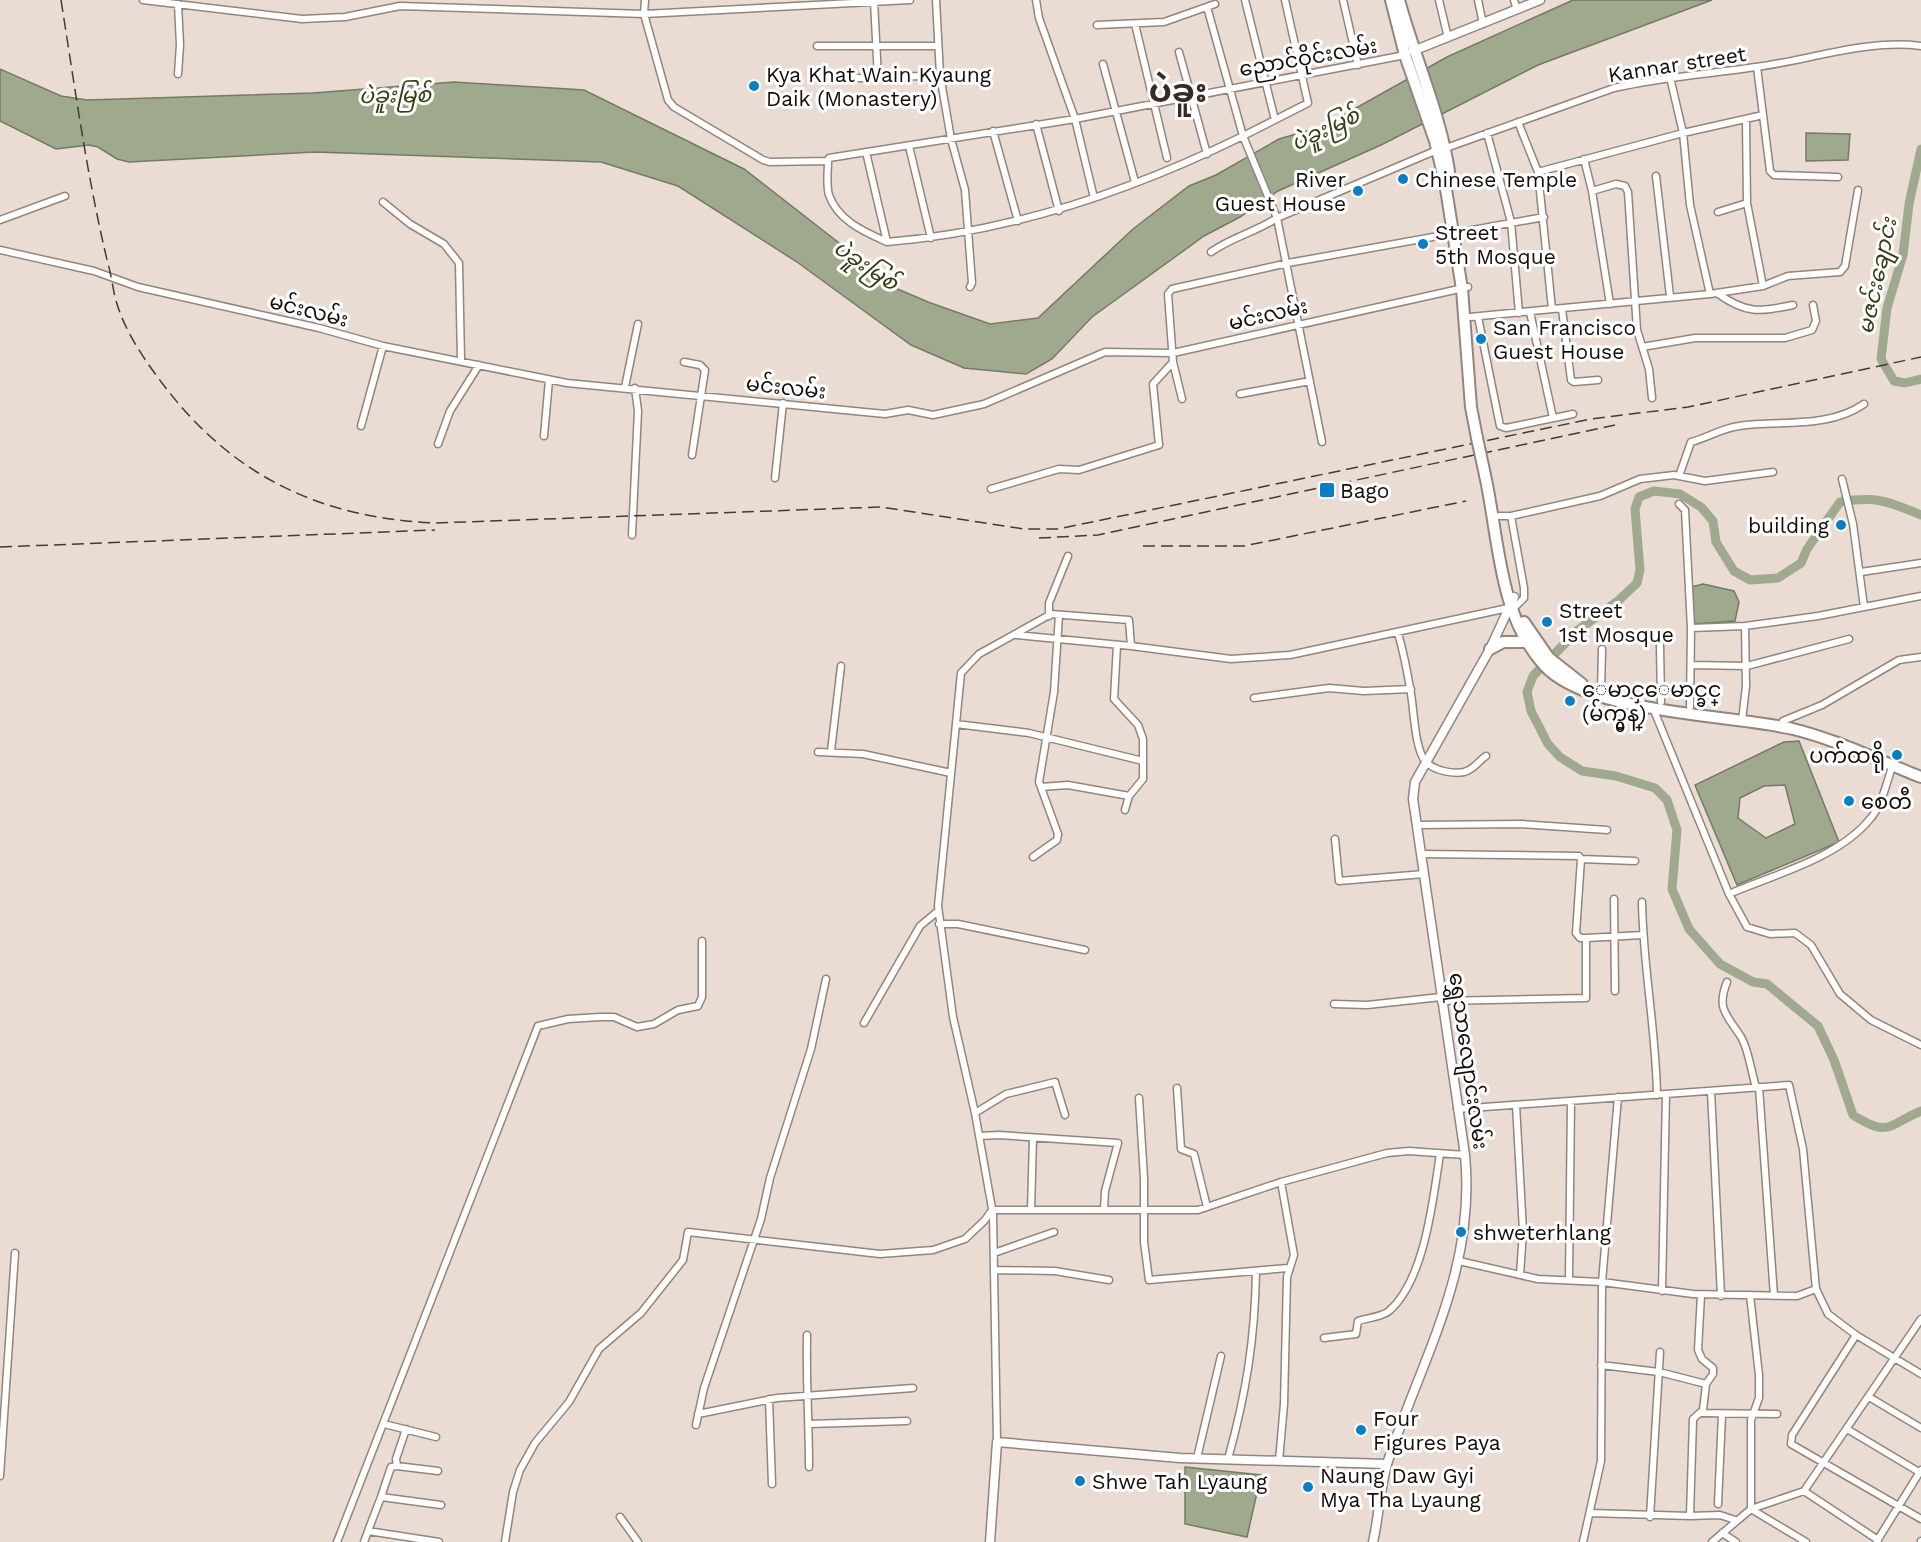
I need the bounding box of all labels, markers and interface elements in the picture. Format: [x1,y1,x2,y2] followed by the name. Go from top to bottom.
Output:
[1237,30,1380,86] street label: ညောင်ဝိုင်းလမ်း
[1606,41,1748,87] street label: Kannar street
[766,62,992,111] place label: Kya Khat Wain Kyaung Daik (Monastery)
[1149,71,1207,117] district label: ပဲခူး
[359,79,433,114] water label: ပဲခူးမြစ်
[747,79,761,93] marker: Kya Khat Wain Kyaung Daik (Monastery)
[1286,99,1367,161] water label: ပဲခူးမြစ်
[1215,167,1346,216] place label: River Guest House
[1415,167,1577,192] place label: Chinese Temple
[1396,172,1410,186] marker: Chinese Temple
[1351,184,1365,198] marker: River Guest House
[1850,214,1908,338] water label: မဇင်းချောင်း
[1435,220,1556,269] place label: Street 5th Mosque
[826,232,906,301] water label: ပဲခူးမြစ်
[1416,237,1430,251] marker: Street 5th Mosque
[267,285,352,332] street label: မင်းလမ်း
[1225,290,1310,335] street label: မင်းလမ်း
[1493,315,1636,364] place label: San Francisco Guest House
[1474,332,1488,346] marker: San Francisco Guest House
[745,367,828,404] street label: မင်းလမ်း
[1340,478,1389,503] place label: Bago
[1318,481,1336,499] marker: Bago
[1748,513,1830,538] place label: building
[1834,518,1848,532] marker: building
[1559,598,1674,647] place label: Street 1st Mosque
[1540,615,1554,629] marker: Street 1st Mosque
[1582,677,1721,731] place label: ေမာင္ေမာင္ခင္ (မ်က္မွန္)
[1563,694,1577,708] marker: ေမာင္ေမာင္ခင္ (မ်က္မွန္)
[1809,740,1885,773] place label: ပက်ထရို
[1890,748,1904,762] marker: ပက်ထရို
[1861,786,1912,814] place label: စေတီ
[1842,794,1856,808] marker: စေတီ
[1438,971,1497,1152] street label: ရွှေသာလျောင်းလမ်း
[1473,1220,1612,1245] place label: shweterhlang
[1454,1225,1468,1239] marker: shweterhlang
[1373,1406,1501,1455] place label: Four Figures Paya
[1354,1423,1368,1437] marker: Four Figures Paya
[1320,1463,1481,1512] place label: Naung Daw Gyi Mya Tha Lyaung
[1092,1469,1268,1494] place label: Shwe Tah Lyaung
[1073,1474,1087,1488] marker: Shwe Tah Lyaung
[1301,1480,1315,1494] marker: Naung Daw Gyi Mya Tha Lyaung

